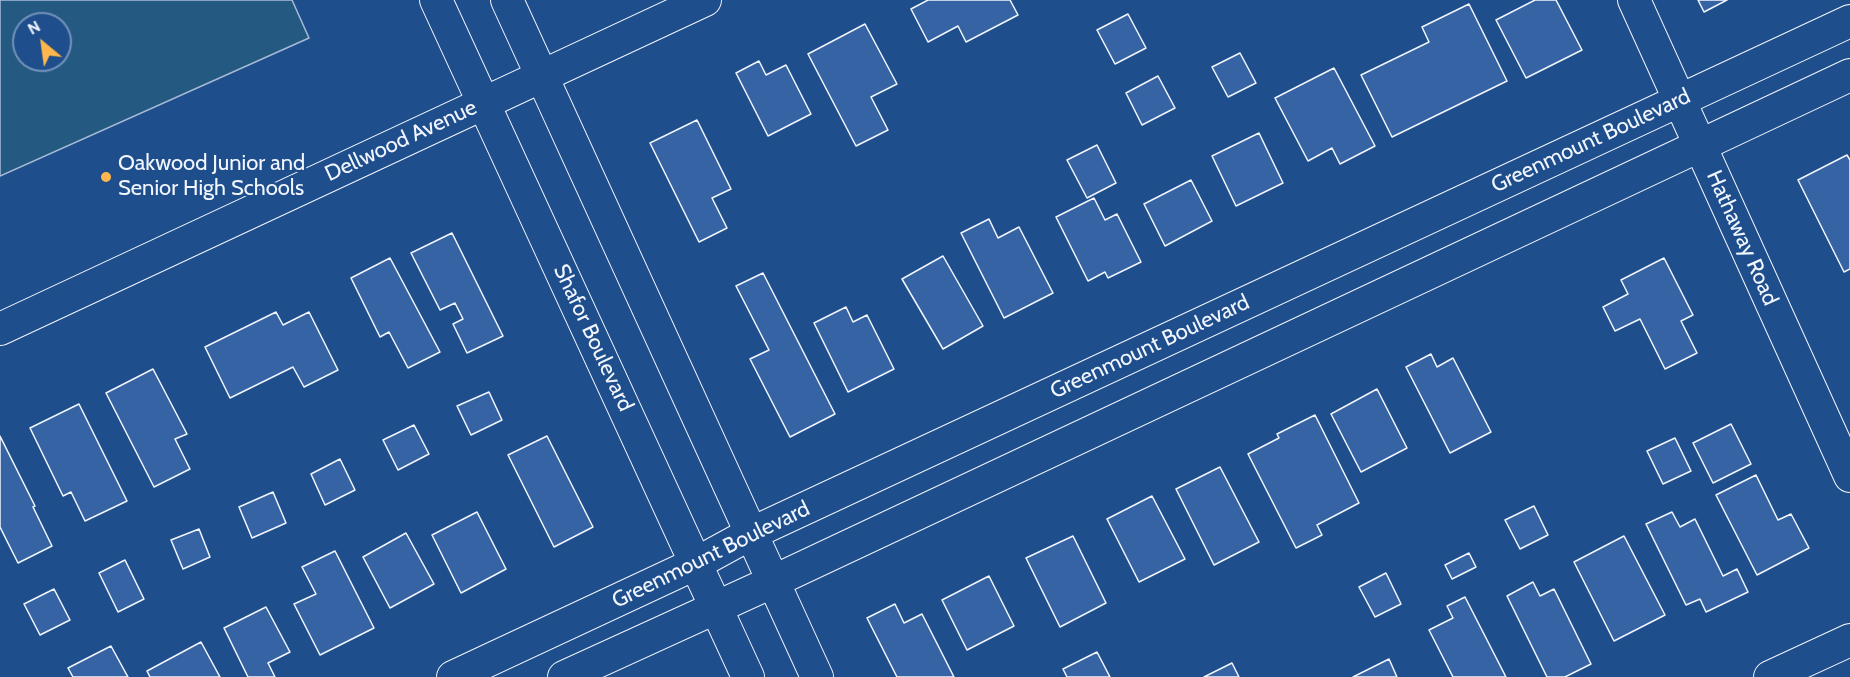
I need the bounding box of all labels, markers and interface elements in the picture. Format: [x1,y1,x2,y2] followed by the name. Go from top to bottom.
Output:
[12,12,72,72] north arrow
[24,17,44,39] text: N
[1487,83,1695,199] street label: Greenmount Boulevard
[321,94,481,188] street label: Dellwood Avenue
[118,151,305,202] place label: Oakwood Junior and Senior High Schools
[1700,166,1784,310] street label: Hathaway Road
[99,170,113,184] marker: Oakwood Junior and Senior High Schools
[547,260,639,416] street label: Shafor Boulevard
[1046,289,1254,405] street label: Greenmount Boulevard
[608,496,814,614] street label: Greenmount Boulevard

